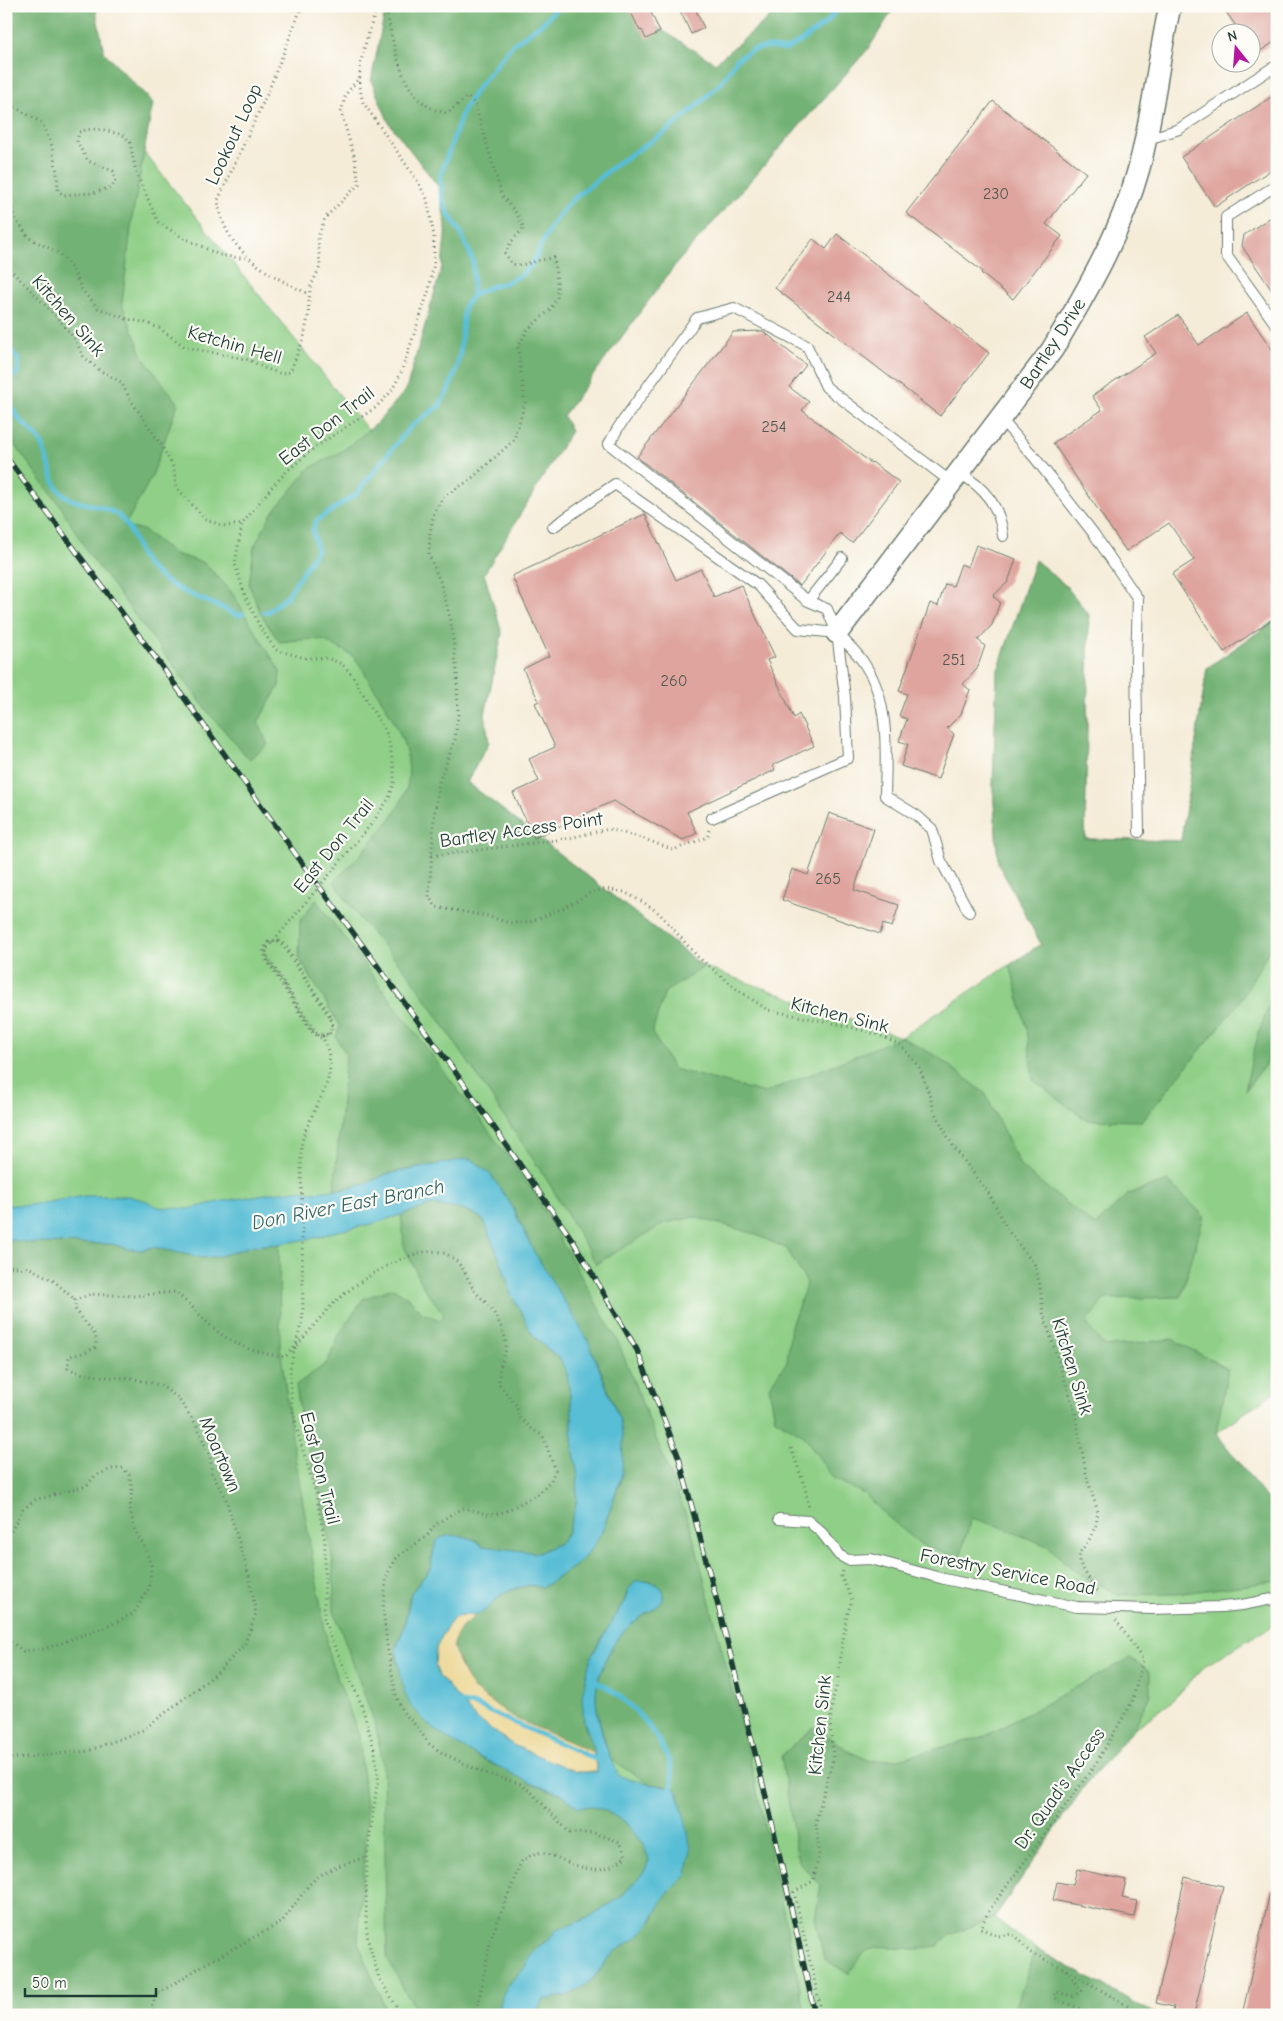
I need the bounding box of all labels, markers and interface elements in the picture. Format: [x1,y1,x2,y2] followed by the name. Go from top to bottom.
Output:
[1210,22,1260,72] north arrow
[1225,27,1239,46] text: N
[201,80,267,188] street label: Lookout Loop
[983,185,1009,203] house number: 230
[27,271,110,361] street label: Kitchen Sink
[827,288,851,306] house number: 244
[1015,294,1090,393] street label: Bartley Drive
[185,321,284,369] street label: Ketchin Hell
[274,382,379,470] street label: East Don Trail
[762,418,786,436] house number: 254
[942,651,966,669] house number: 251
[661,672,687,690] house number: 260
[289,794,379,897] street label: East Don Trail
[438,808,605,852] street label: Bartley Access Point
[815,870,841,888] house number: 265
[789,992,892,1038] street label: Kitchen Sink
[250,1175,446,1234] water label: Don River East Branch
[1047,1315,1097,1418] street label: Kitchen Sink
[295,1410,345,1527] street label: East Don Trail
[194,1413,246,1496] street label: Moartown
[918,1544,1097,1600] street label: Forestry Service Road
[804,1673,836,1776] street label: Kitchen Sink
[1010,1724,1110,1853] street label: Dr. Quad's Access
[25,1966,156,1998] scale bar
[32,1974,67,1992] text: 50 m

